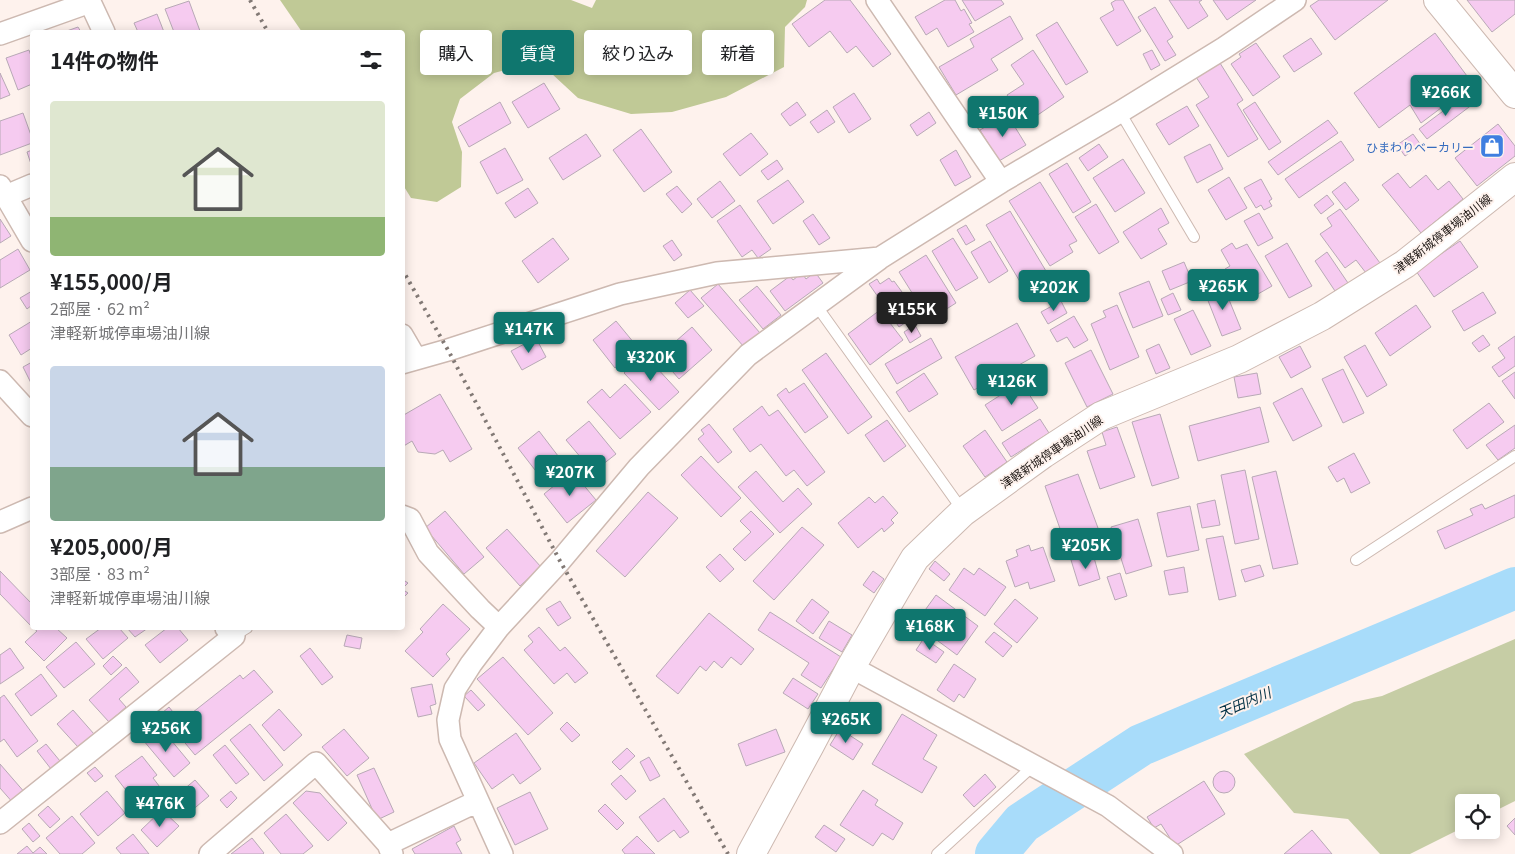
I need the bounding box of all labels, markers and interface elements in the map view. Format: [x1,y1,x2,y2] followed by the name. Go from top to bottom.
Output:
[420,30,492,75] chip: 購入
[502,30,574,75] chip: 賃貸
[584,30,692,75] chip: 絞り込み
[702,30,774,75] chip: 新着
[50,45,159,75] text: 14件の物件
[357,46,385,74] icon: filters
[1411,74,1481,117] pin: ¥266K
[1422,79,1470,103] text: ¥266K
[968,96,1038,138] pin: ¥150K
[979,100,1027,124] text: ¥150K
[1479,133,1505,159] shop icon: ひまわりベーカリー
[173,134,263,224] icon: home
[1366,138,1474,155] place label: ひまわりベーカリー
[1389,189,1495,277] street label: 津軽新城停車場油川線
[50,266,173,296] text: ¥155,000/月
[1188,268,1258,311] pin: ¥265K
[1019,270,1089,312] pin: ¥202K
[1199,273,1247,297] text: ¥265K
[1030,274,1078,298] text: ¥202K
[877,292,947,334] pin: ¥155K
[50,296,150,320] text: 2部屋 · 62 m²
[888,296,936,320] text: ¥155K
[494,312,564,354] pin: ¥147K
[505,316,553,340] text: ¥147K
[50,320,210,344] text: 津軽新城停車場油川線
[616,340,686,382] pin: ¥320K
[627,344,675,368] text: ¥320K
[977,364,1047,406] pin: ¥126K
[988,368,1036,392] text: ¥126K
[173,399,263,489] icon: home
[996,410,1106,492] street label: 津軽新城停車場油川線
[535,454,605,497] pin: ¥207K
[546,459,594,483] text: ¥207K
[1051,528,1121,570] pin: ¥205K
[50,531,173,561] text: ¥205,000/月
[1062,532,1110,556] text: ¥205K
[50,561,150,585] text: 3部屋 · 83 m²
[50,585,210,609] text: 津軽新城停車場油川線
[895,608,965,651] pin: ¥168K
[906,613,954,637] text: ¥168K
[1214,681,1276,722] water label: 天田内川
[811,702,881,744] pin: ¥265K
[822,706,870,730] text: ¥265K
[131,710,201,753] pin: ¥256K
[142,715,190,739] text: ¥256K
[125,786,195,828] pin: ¥476K
[136,790,184,814] text: ¥476K
[1455,794,1500,839] map controls
[1455,794,1500,839] button: locate

